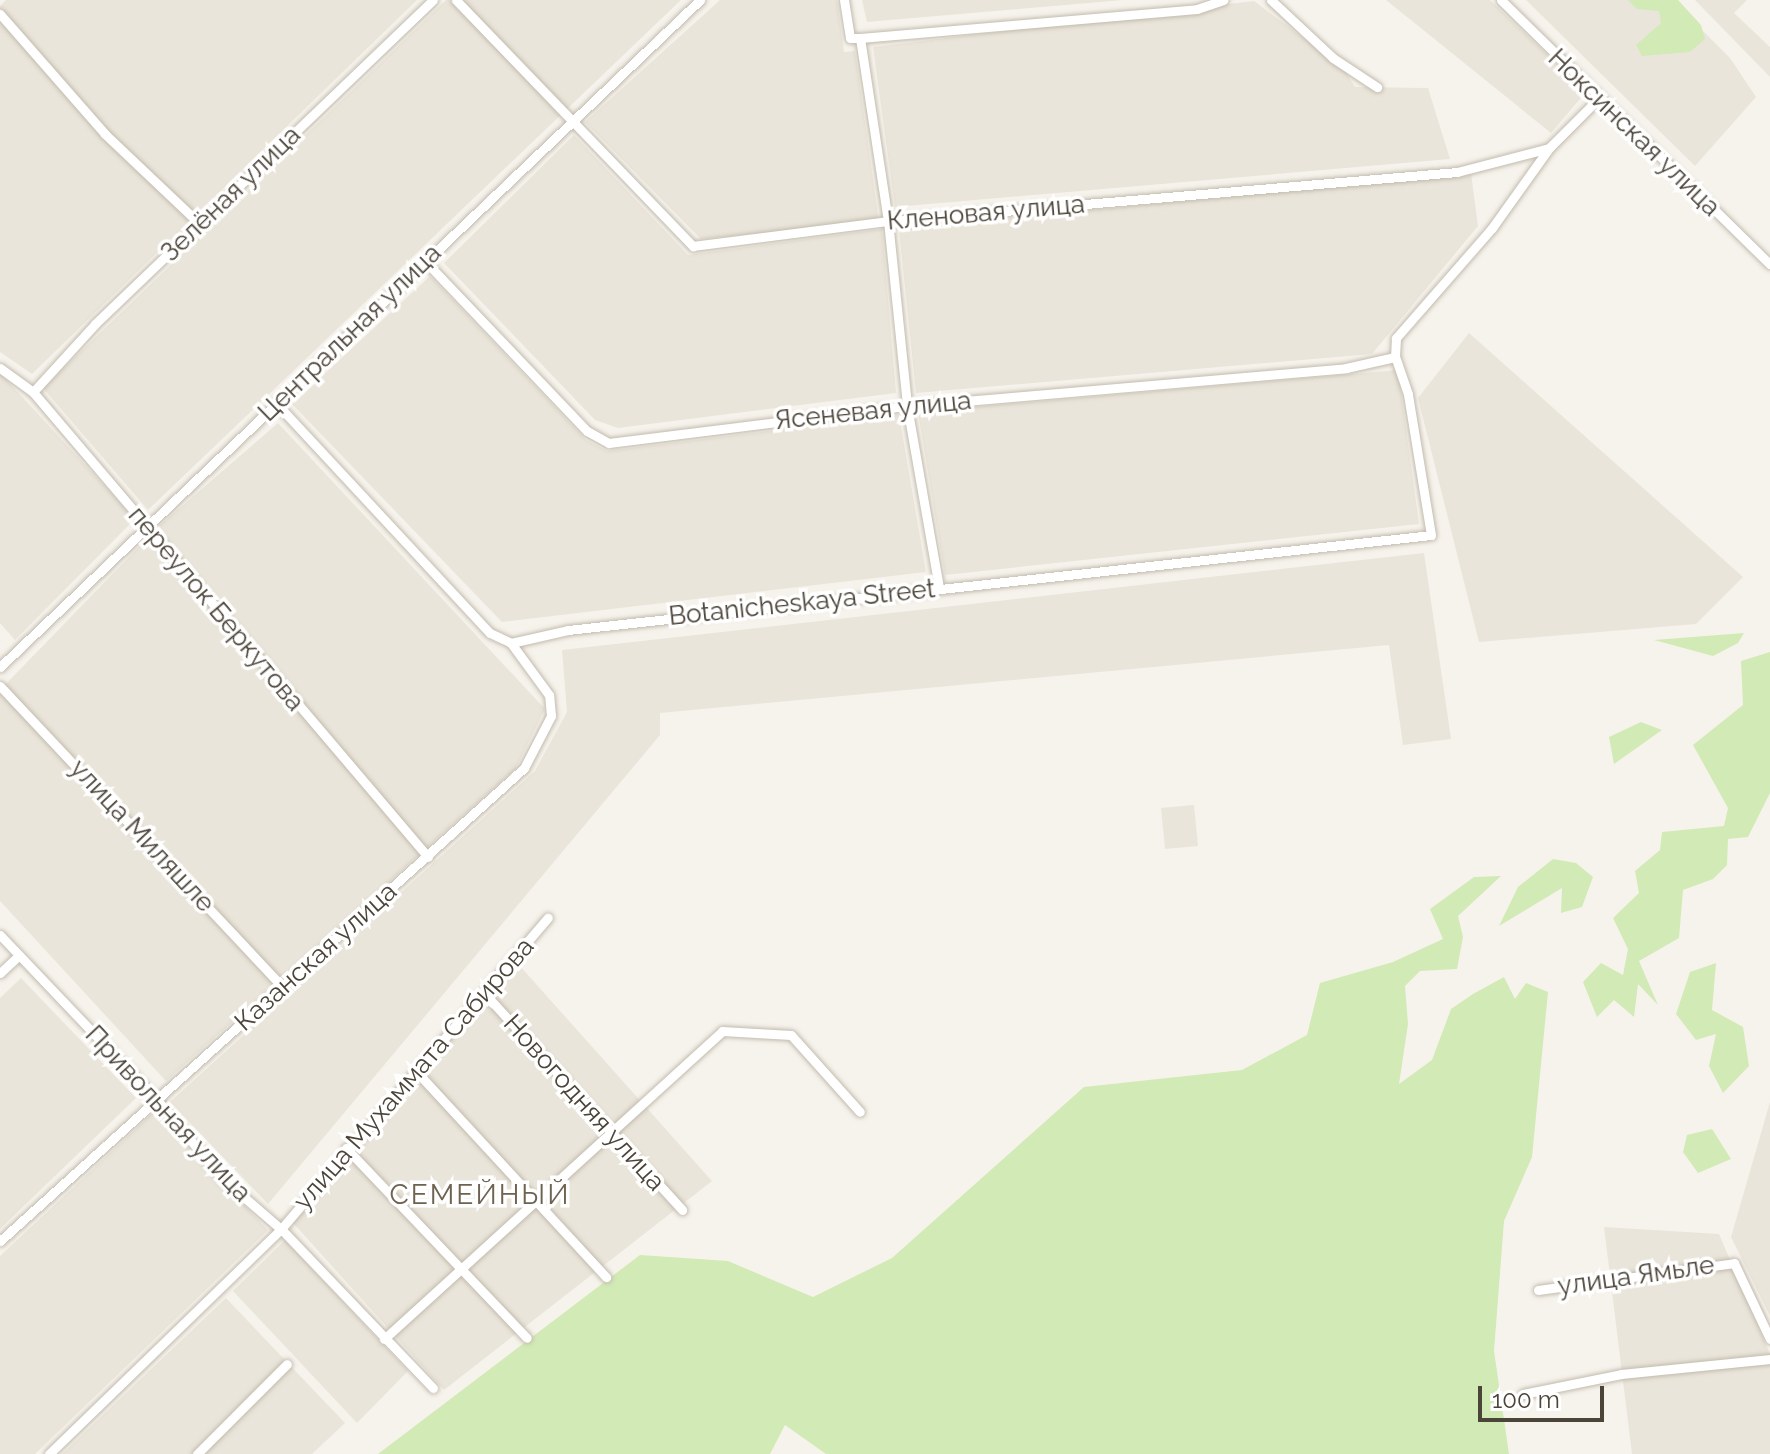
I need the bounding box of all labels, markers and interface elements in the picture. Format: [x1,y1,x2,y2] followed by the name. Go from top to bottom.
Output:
[1541,43,1727,223] street label: Ноксинская улица
[155,119,307,269] street label: Зелёная улица
[886,189,1086,237] street label: Кленовая улица
[252,238,448,428] street label: Центральная улица
[773,385,973,437] street label: Ясеневая улица
[121,500,311,718] street label: переулок Беркутова
[667,573,937,633] street label: Botanicheskaya Street
[63,753,221,919] street label: улица Миляшле
[228,876,404,1038] street label: Казанская улица
[287,931,541,1217] street label: улица Мухаммата Сабирова
[496,1008,672,1198] street label: Новогодняя улица
[78,1019,258,1209] street label: Привольная улица
[390,1178,570,1212] district label: СЕМЕЙНЫЙ
[1556,1250,1716,1302] street label: улица Ямьле
[1482,1370,1608,1420] scale bar
[1492,1385,1560,1414] text: 100 m

